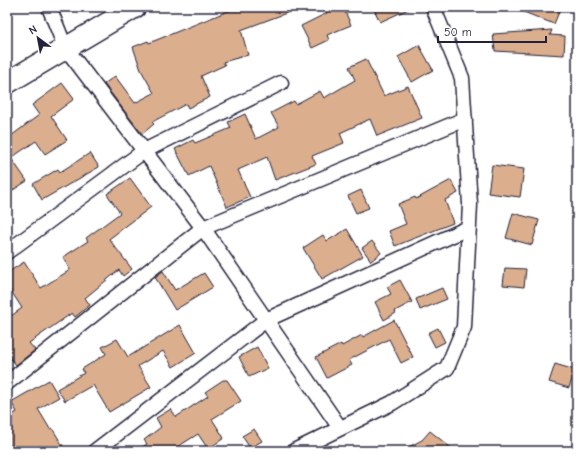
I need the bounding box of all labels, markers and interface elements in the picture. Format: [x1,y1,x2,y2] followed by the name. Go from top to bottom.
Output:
[18,18,58,58] north arrow
[438,18,546,44] scale bar
[26,23,39,37] text: N
[444,25,472,39] text: 50 m

